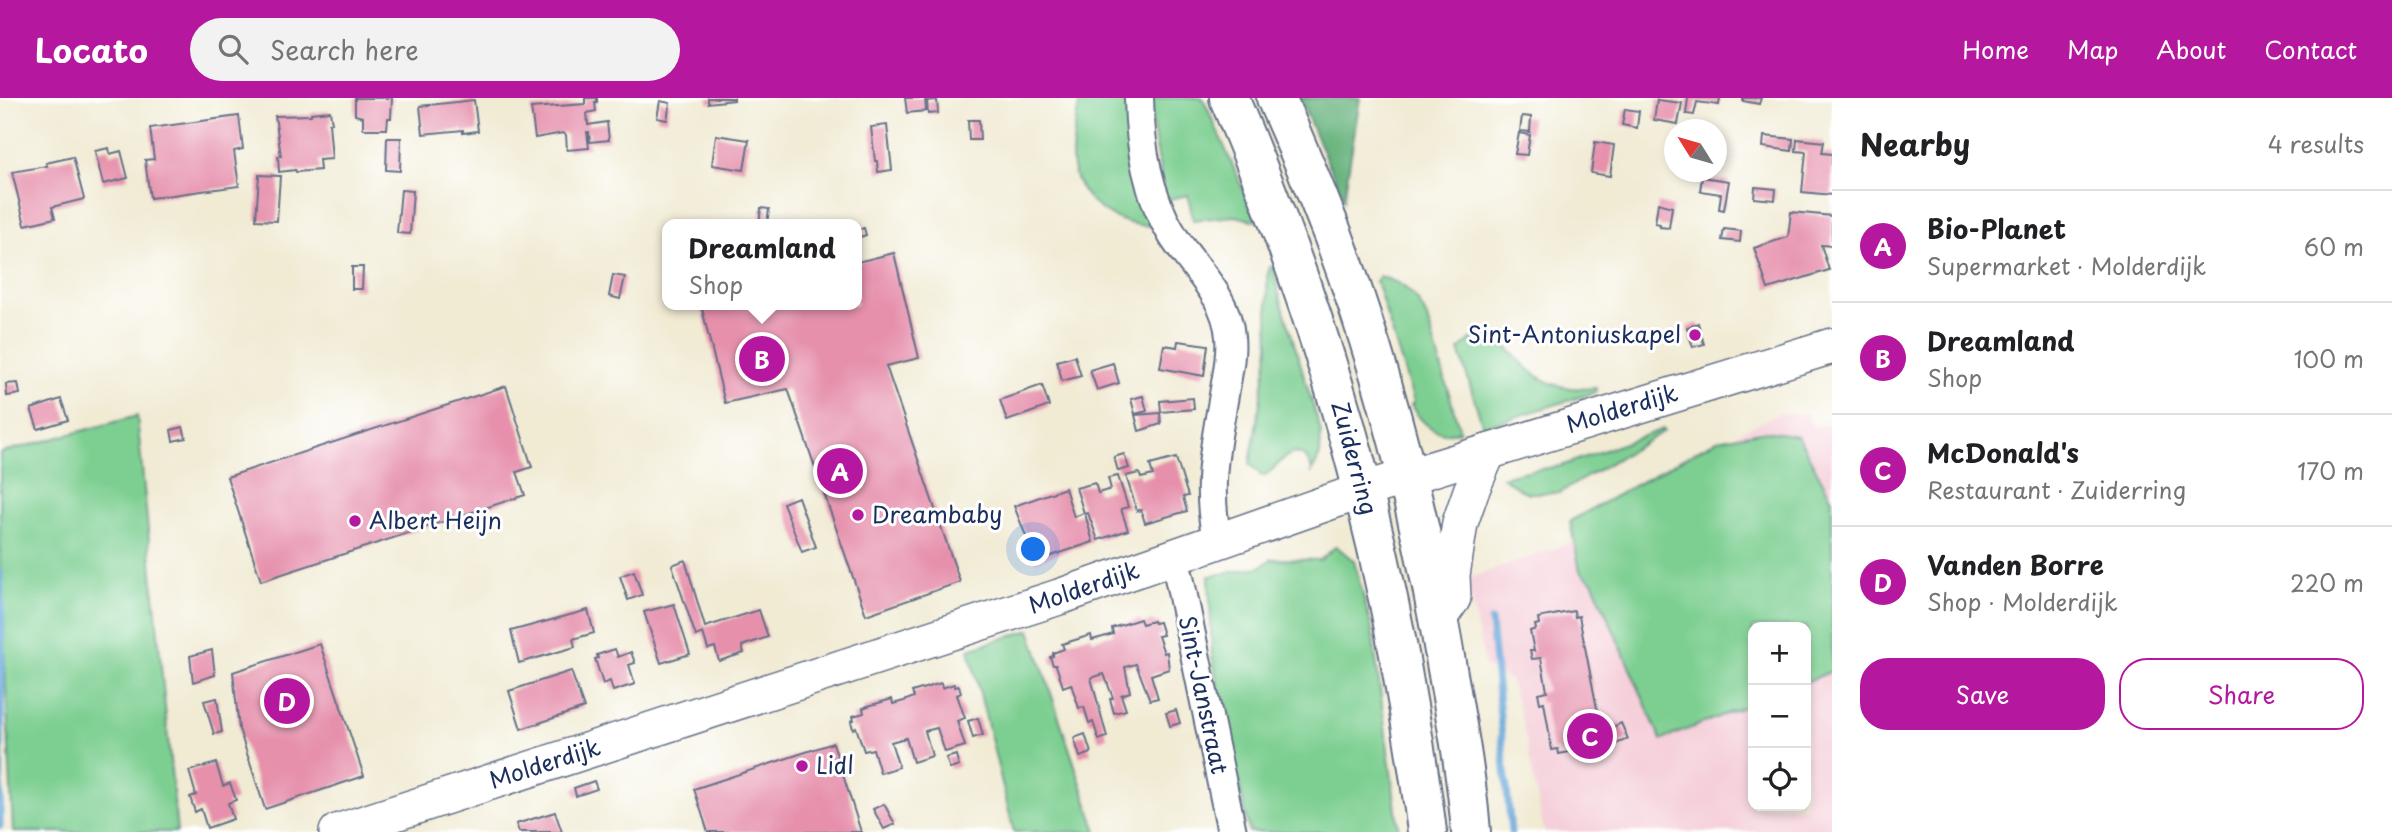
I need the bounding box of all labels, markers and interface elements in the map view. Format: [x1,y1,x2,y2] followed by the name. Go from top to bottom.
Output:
[190,18,680,81] search box
[35,24,148,74] text: Locato
[214,30,252,68] icon: search
[270,30,419,69] text: Search here
[1962,31,2029,67] text: Home
[2067,31,2118,67] text: Map
[2156,31,2226,67] text: About
[2264,31,2357,67] text: Contact
[1664,119,1727,182] north arrow
[1860,121,1970,166] text: Nearby
[2268,126,2364,161] text: 4 results
[1927,209,2066,248] text: Bio-Planet
[662,219,862,310] popup
[688,228,836,267] text: Dreamland
[1874,229,1892,264] text: A
[2304,229,2364,264] text: 60 m
[1927,248,2206,283] text: Supermarket · Molderdijk
[688,267,743,302] text: Shop
[1468,316,1681,351] place label: Sint-Antoniuskapel
[1927,321,2075,360] text: Dreamland
[1687,327,1703,343] marker: Sint-Antoniuskapel
[739,333,785,385] pin: B
[1875,341,1891,376] text: B
[2294,341,2364,376] text: 100 m
[1927,360,1982,395] text: Shop
[1562,374,1682,441] street label: Molderdijk
[1323,397,1387,518] street label: Zuiderring
[1927,433,2079,472] text: McDonald's
[817,445,863,497] pin: A
[1874,453,1892,488] text: C
[2297,453,2364,488] text: 170 m
[1927,472,2186,507] text: Restaurant · Zuiderring
[872,496,1002,531] place label: Dreambaby
[369,502,502,537] place label: Albert Heijn
[850,507,866,523] marker: Dreambaby
[347,513,363,529] marker: Albert Heijn
[1016,532,1050,566] your location
[1927,545,2104,584] text: Vanden Borre
[1023,551,1144,622] street label: Molderdijk
[1874,565,1892,600] text: D
[2290,565,2364,600] text: 220 m
[1927,584,2118,619] text: Shop · Molderdijk
[1171,612,1238,777] street label: Sint-Janstraat
[1748,622,1811,811] map controls
[1748,622,1811,685] button: +
[1860,658,2105,730] button: Save
[2119,658,2364,730] button: Share
[264,675,310,727] pin: D
[1748,685,1811,748] button: −
[1567,710,1613,762] pin: C
[484,728,605,797] street label: Molderdijk
[816,747,854,782] place label: Lidl
[1748,748,1811,811] button: locate
[794,758,810,774] marker: Lidl

